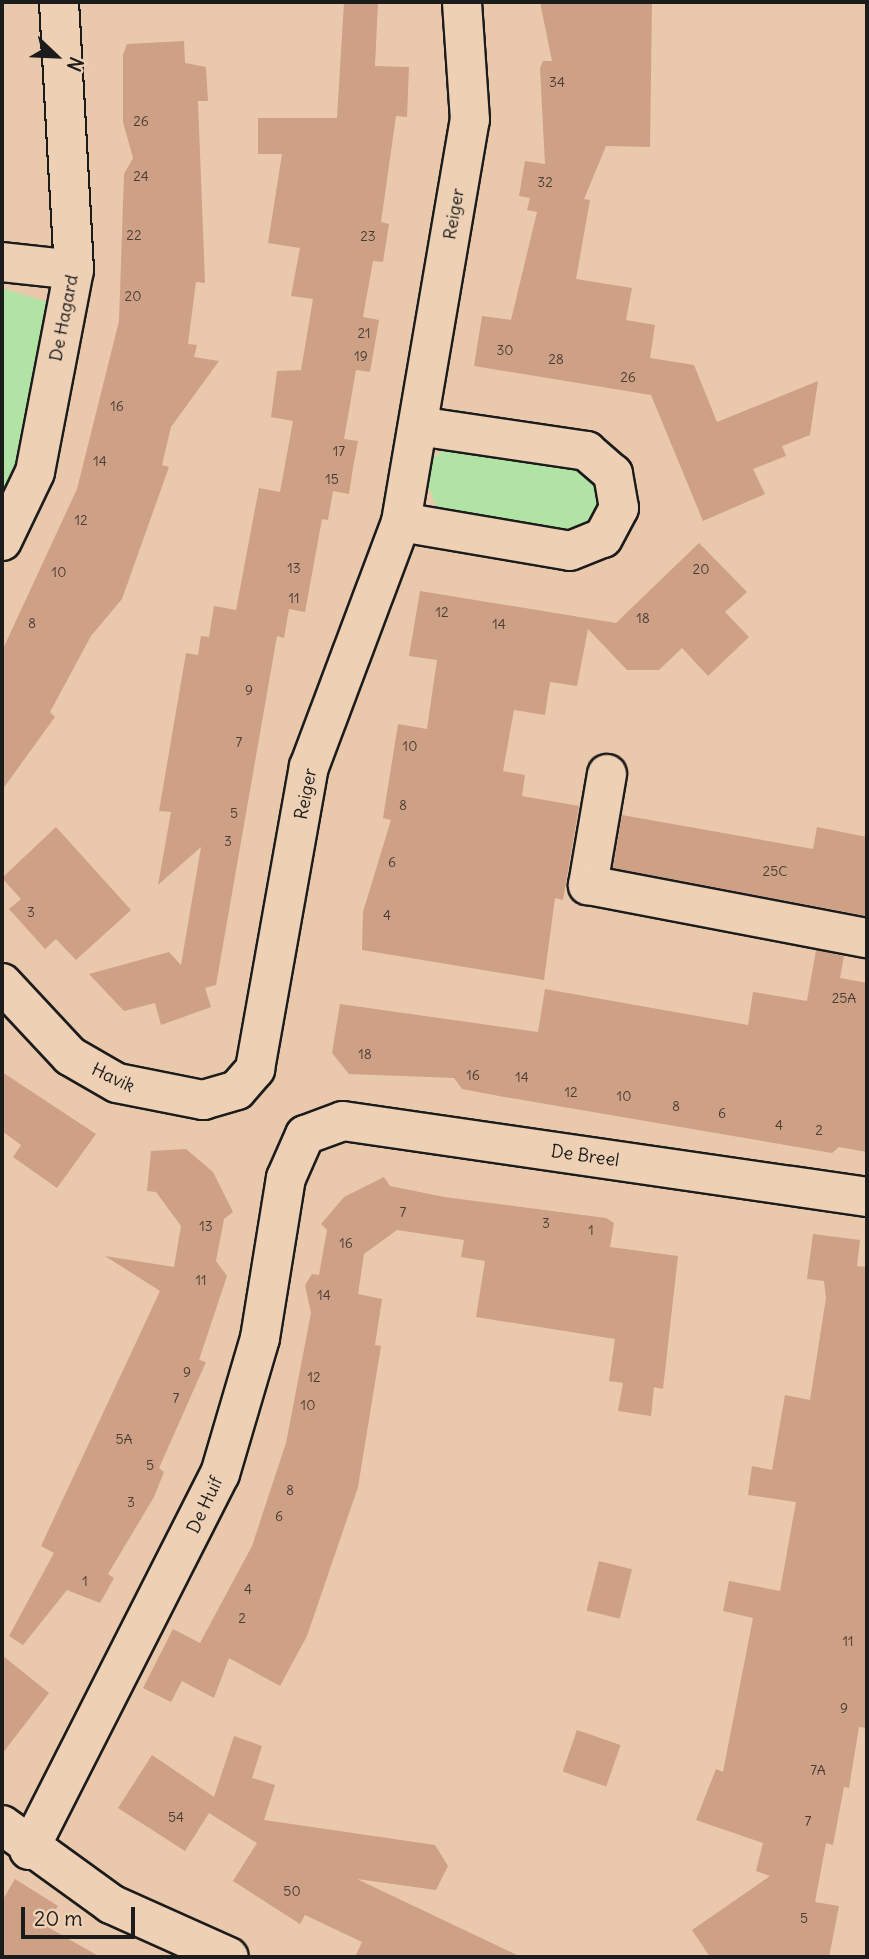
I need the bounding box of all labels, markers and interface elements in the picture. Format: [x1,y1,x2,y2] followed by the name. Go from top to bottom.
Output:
[21,21,91,91] north arrow
[62,53,89,75] text: N
[549,74,565,90] house number: 34
[133,113,149,129] house number: 26
[133,168,149,184] house number: 24
[537,174,553,190] house number: 32
[439,187,469,241] street label: Reiger
[126,227,142,243] house number: 22
[360,228,376,244] house number: 23
[45,273,83,363] street label: De Hagard
[125,288,141,304] house number: 20
[357,325,371,341] house number: 21
[496,342,514,358] house number: 30
[354,348,368,364] house number: 19
[548,351,564,367] house number: 28
[620,369,636,385] house number: 26
[110,398,124,414] house number: 16
[333,443,345,459] house number: 17
[93,453,107,469] house number: 14
[325,471,339,487] house number: 15
[74,512,88,528] house number: 12
[287,560,301,576] house number: 13
[693,561,709,577] house number: 20
[52,564,66,580] house number: 10
[288,590,300,606] house number: 11
[435,604,449,620] house number: 12
[636,610,650,626] house number: 18
[28,615,36,631] house number: 8
[492,616,506,632] house number: 14
[245,682,253,698] house number: 9
[236,734,242,750] house number: 7
[403,738,417,754] house number: 10
[290,766,322,822] street label: Reiger
[399,797,407,813] house number: 8
[230,805,238,821] house number: 5
[224,833,232,849] house number: 3
[388,854,396,870] house number: 6
[763,863,787,879] house number: 25C
[27,904,35,920] house number: 3
[383,907,391,923] house number: 4
[832,990,856,1006] house number: 25A
[358,1046,372,1062] house number: 18
[88,1059,138,1097] street label: Havik
[466,1067,480,1083] house number: 16
[515,1069,529,1085] house number: 14
[564,1084,578,1100] house number: 12
[617,1088,631,1104] house number: 10
[672,1098,680,1114] house number: 8
[718,1105,726,1121] house number: 6
[775,1117,783,1133] house number: 4
[815,1122,823,1138] house number: 2
[549,1141,621,1171] street label: De Breel
[400,1204,406,1220] house number: 7
[542,1215,550,1231] house number: 3
[199,1218,213,1234] house number: 13
[588,1222,594,1238] house number: 1
[339,1235,353,1251] house number: 16
[195,1272,207,1288] house number: 11
[317,1287,331,1303] house number: 14
[183,1364,191,1380] house number: 9
[307,1369,321,1385] house number: 12
[173,1390,179,1406] house number: 7
[301,1397,315,1413] house number: 10
[115,1431,133,1447] house number: 5A
[146,1457,154,1473] house number: 5
[183,1473,227,1537] street label: De Huif
[286,1482,294,1498] house number: 8
[127,1494,135,1510] house number: 3
[275,1508,283,1524] house number: 6
[82,1573,88,1589] house number: 1
[244,1581,252,1597] house number: 4
[238,1610,246,1626] house number: 2
[842,1633,854,1649] house number: 11
[840,1700,848,1716] house number: 9
[810,1762,826,1778] house number: 7A
[168,1809,184,1825] house number: 54
[805,1813,811,1829] house number: 7
[283,1883,301,1899] house number: 50
[24,1892,138,1936] scale bar
[34,1905,83,1932] text: 20 m
[800,1910,808,1926] house number: 5

